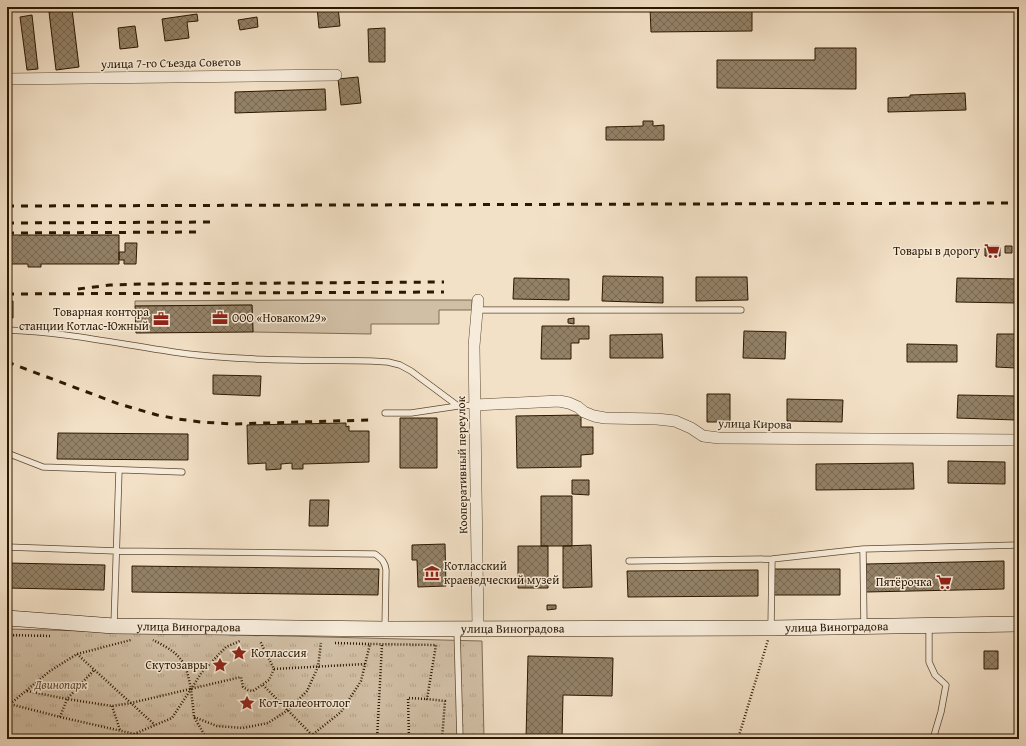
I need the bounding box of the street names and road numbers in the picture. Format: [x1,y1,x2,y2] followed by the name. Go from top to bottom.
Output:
[100,53,241,72] street label: улица 7-го Съезда Советов
[452,395,471,534] street label: Кооперативный переулок
[717,414,792,433] street label: улица Кирова
[136,617,241,635] street label: улица Виноградова
[784,617,889,636] street label: улица Виноградова
[460,620,565,637] street label: улица Виноградова

